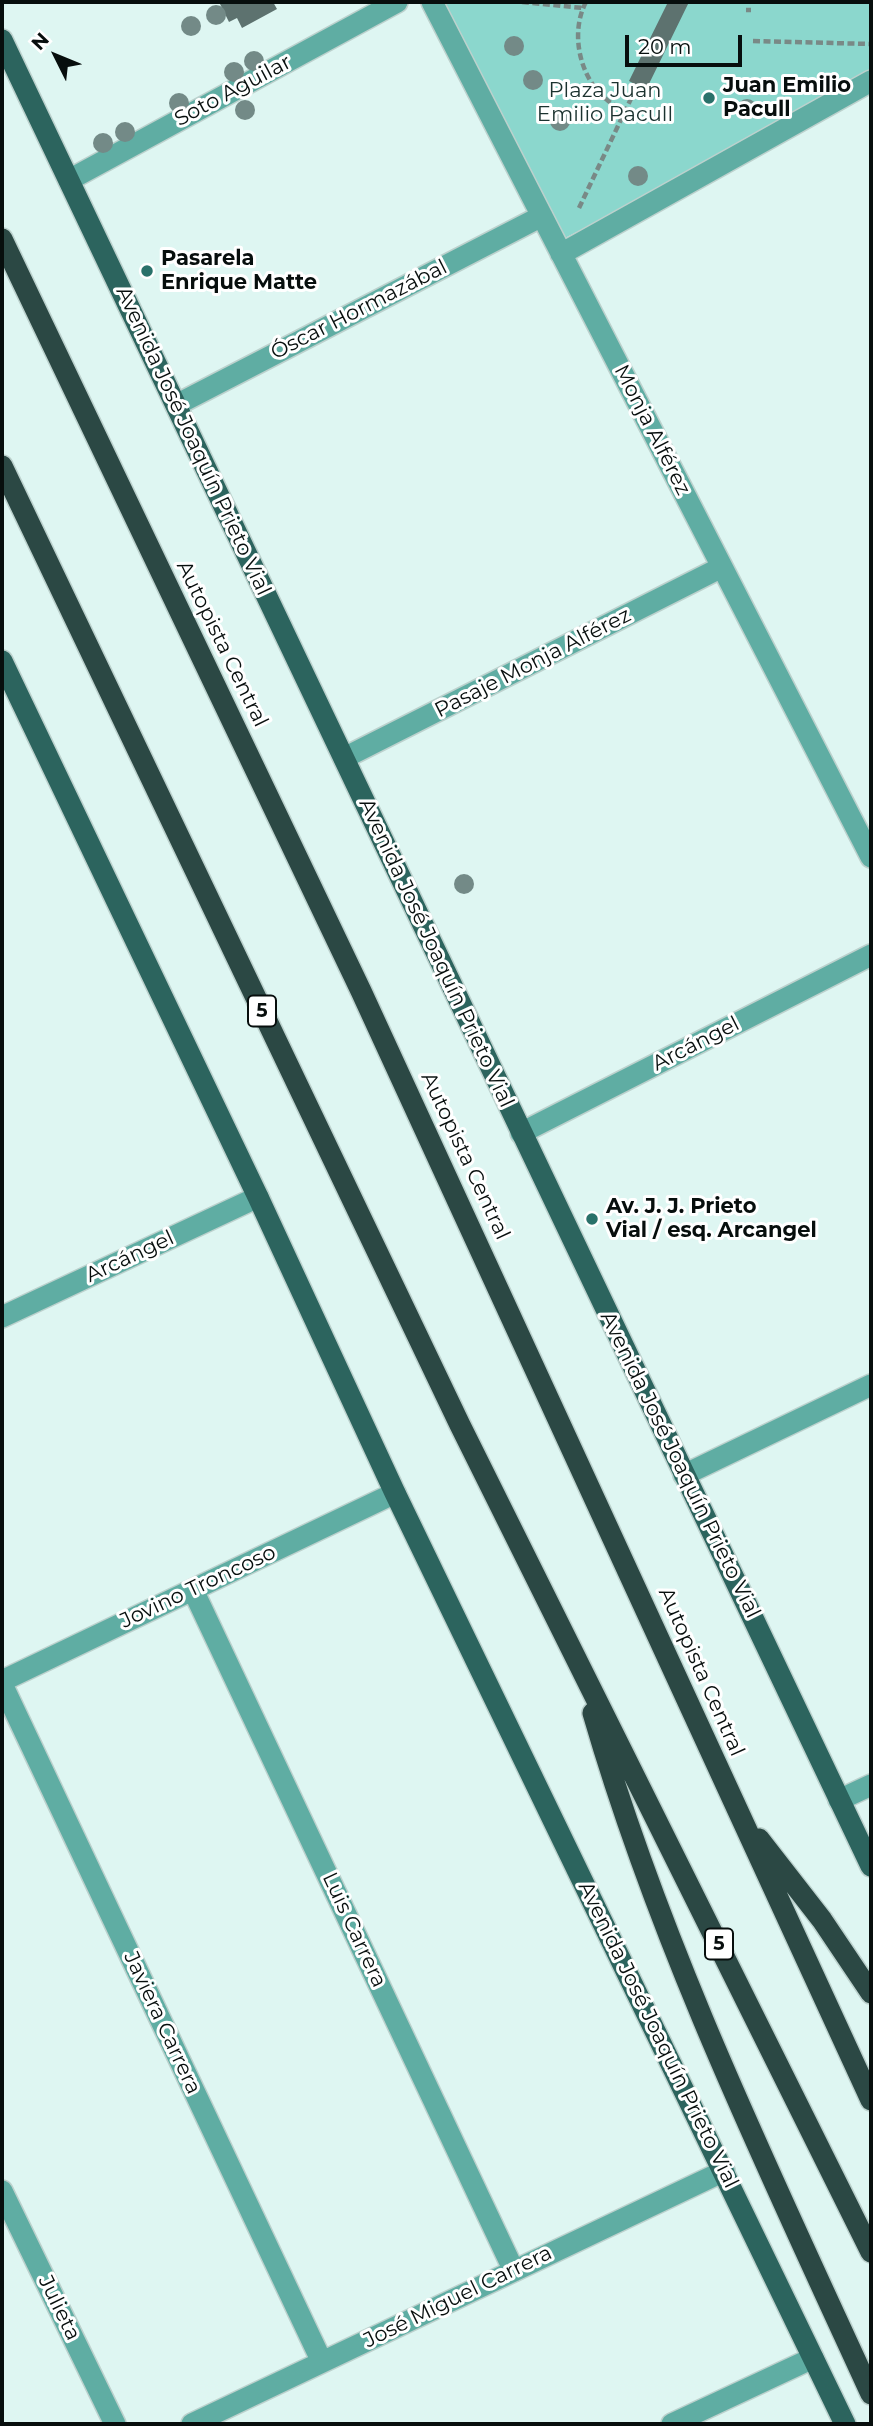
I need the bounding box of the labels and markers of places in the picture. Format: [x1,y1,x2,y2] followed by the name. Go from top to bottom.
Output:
[723,73,851,123] place label: Juan Emilio Pacull
[701,90,717,106] marker: Juan Emilio Pacull
[161,246,317,296] place label: Pasarela Enrique Matte
[139,263,155,279] marker: Pasarela Enrique Matte
[606,1194,817,1244] place label: Av. J. J. Prieto Vial / esq. Arcangel
[584,1211,600,1227] marker: Av. J. J. Prieto Vial / esq. Arcangel

